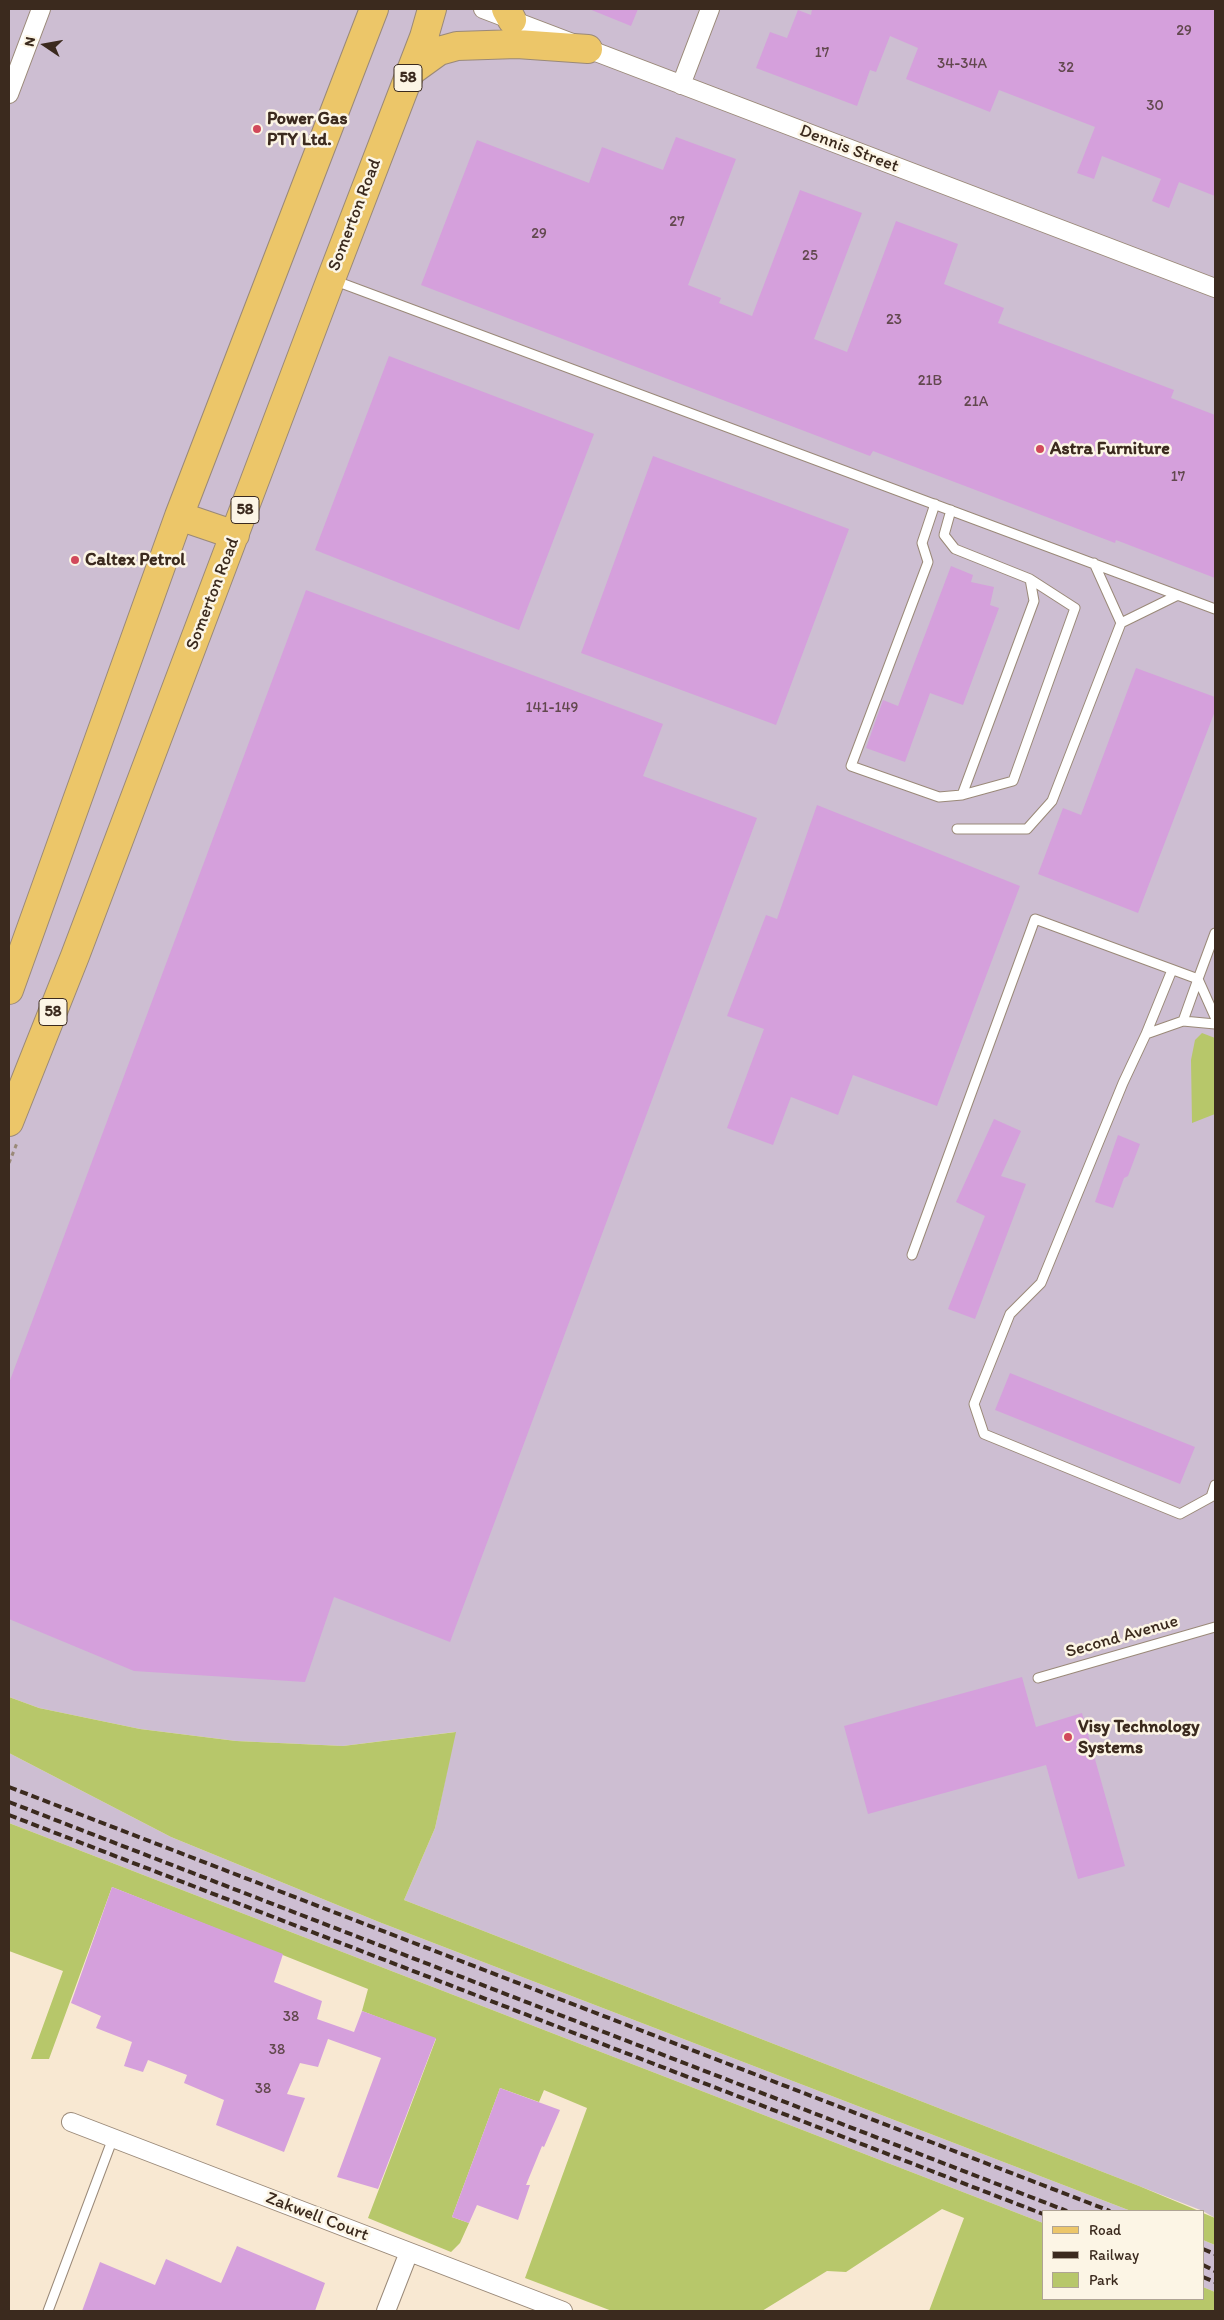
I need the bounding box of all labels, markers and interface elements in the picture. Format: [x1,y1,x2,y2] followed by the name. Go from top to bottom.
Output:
[20,20,70,70] north arrow
[1176,22,1192,40] house number: 29
[21,35,39,48] text: N
[815,44,829,62] house number: 17
[937,55,987,73] house number: 34-34A
[1058,59,1074,77] house number: 32
[394,64,422,92] road number: 58
[1146,97,1164,115] house number: 30
[267,108,347,150] place label: Power Gas PTY Ltd.
[796,120,902,178] street label: Dennis Street
[251,123,263,135] marker: Power Gas PTY Ltd.
[324,156,386,274] street label: Somerton Road
[669,213,685,231] house number: 27
[531,225,547,243] house number: 29
[802,247,818,265] house number: 25
[886,311,902,329] house number: 23
[918,372,942,390] house number: 21B
[964,393,988,411] house number: 21A
[1050,438,1170,460] place label: Astra Furniture
[1034,443,1046,455] marker: Astra Furniture
[1171,468,1185,486] house number: 17
[231,496,259,524] road number: 58
[182,535,244,653] street label: Somerton Road
[85,549,185,571] place label: Caltex Petrol
[69,554,81,566] marker: Caltex Petrol
[526,699,578,717] house number: 141-149
[39,999,67,1026] road number: 58
[1063,1611,1181,1663] street label: Second Avenue
[1078,1716,1199,1758] place label: Visy Technology Systems
[1062,1731,1074,1743] marker: Visy Technology Systems
[283,2008,299,2026] house number: 38
[269,2041,285,2059] house number: 38
[255,2080,271,2098] house number: 38
[262,2187,372,2247] street label: Zakwell Court
[1042,2210,1204,2300] legend
[1089,2221,1121,2239] text: Road
[1089,2246,1139,2264] text: Railway
[1089,2271,1119,2289] text: Park

